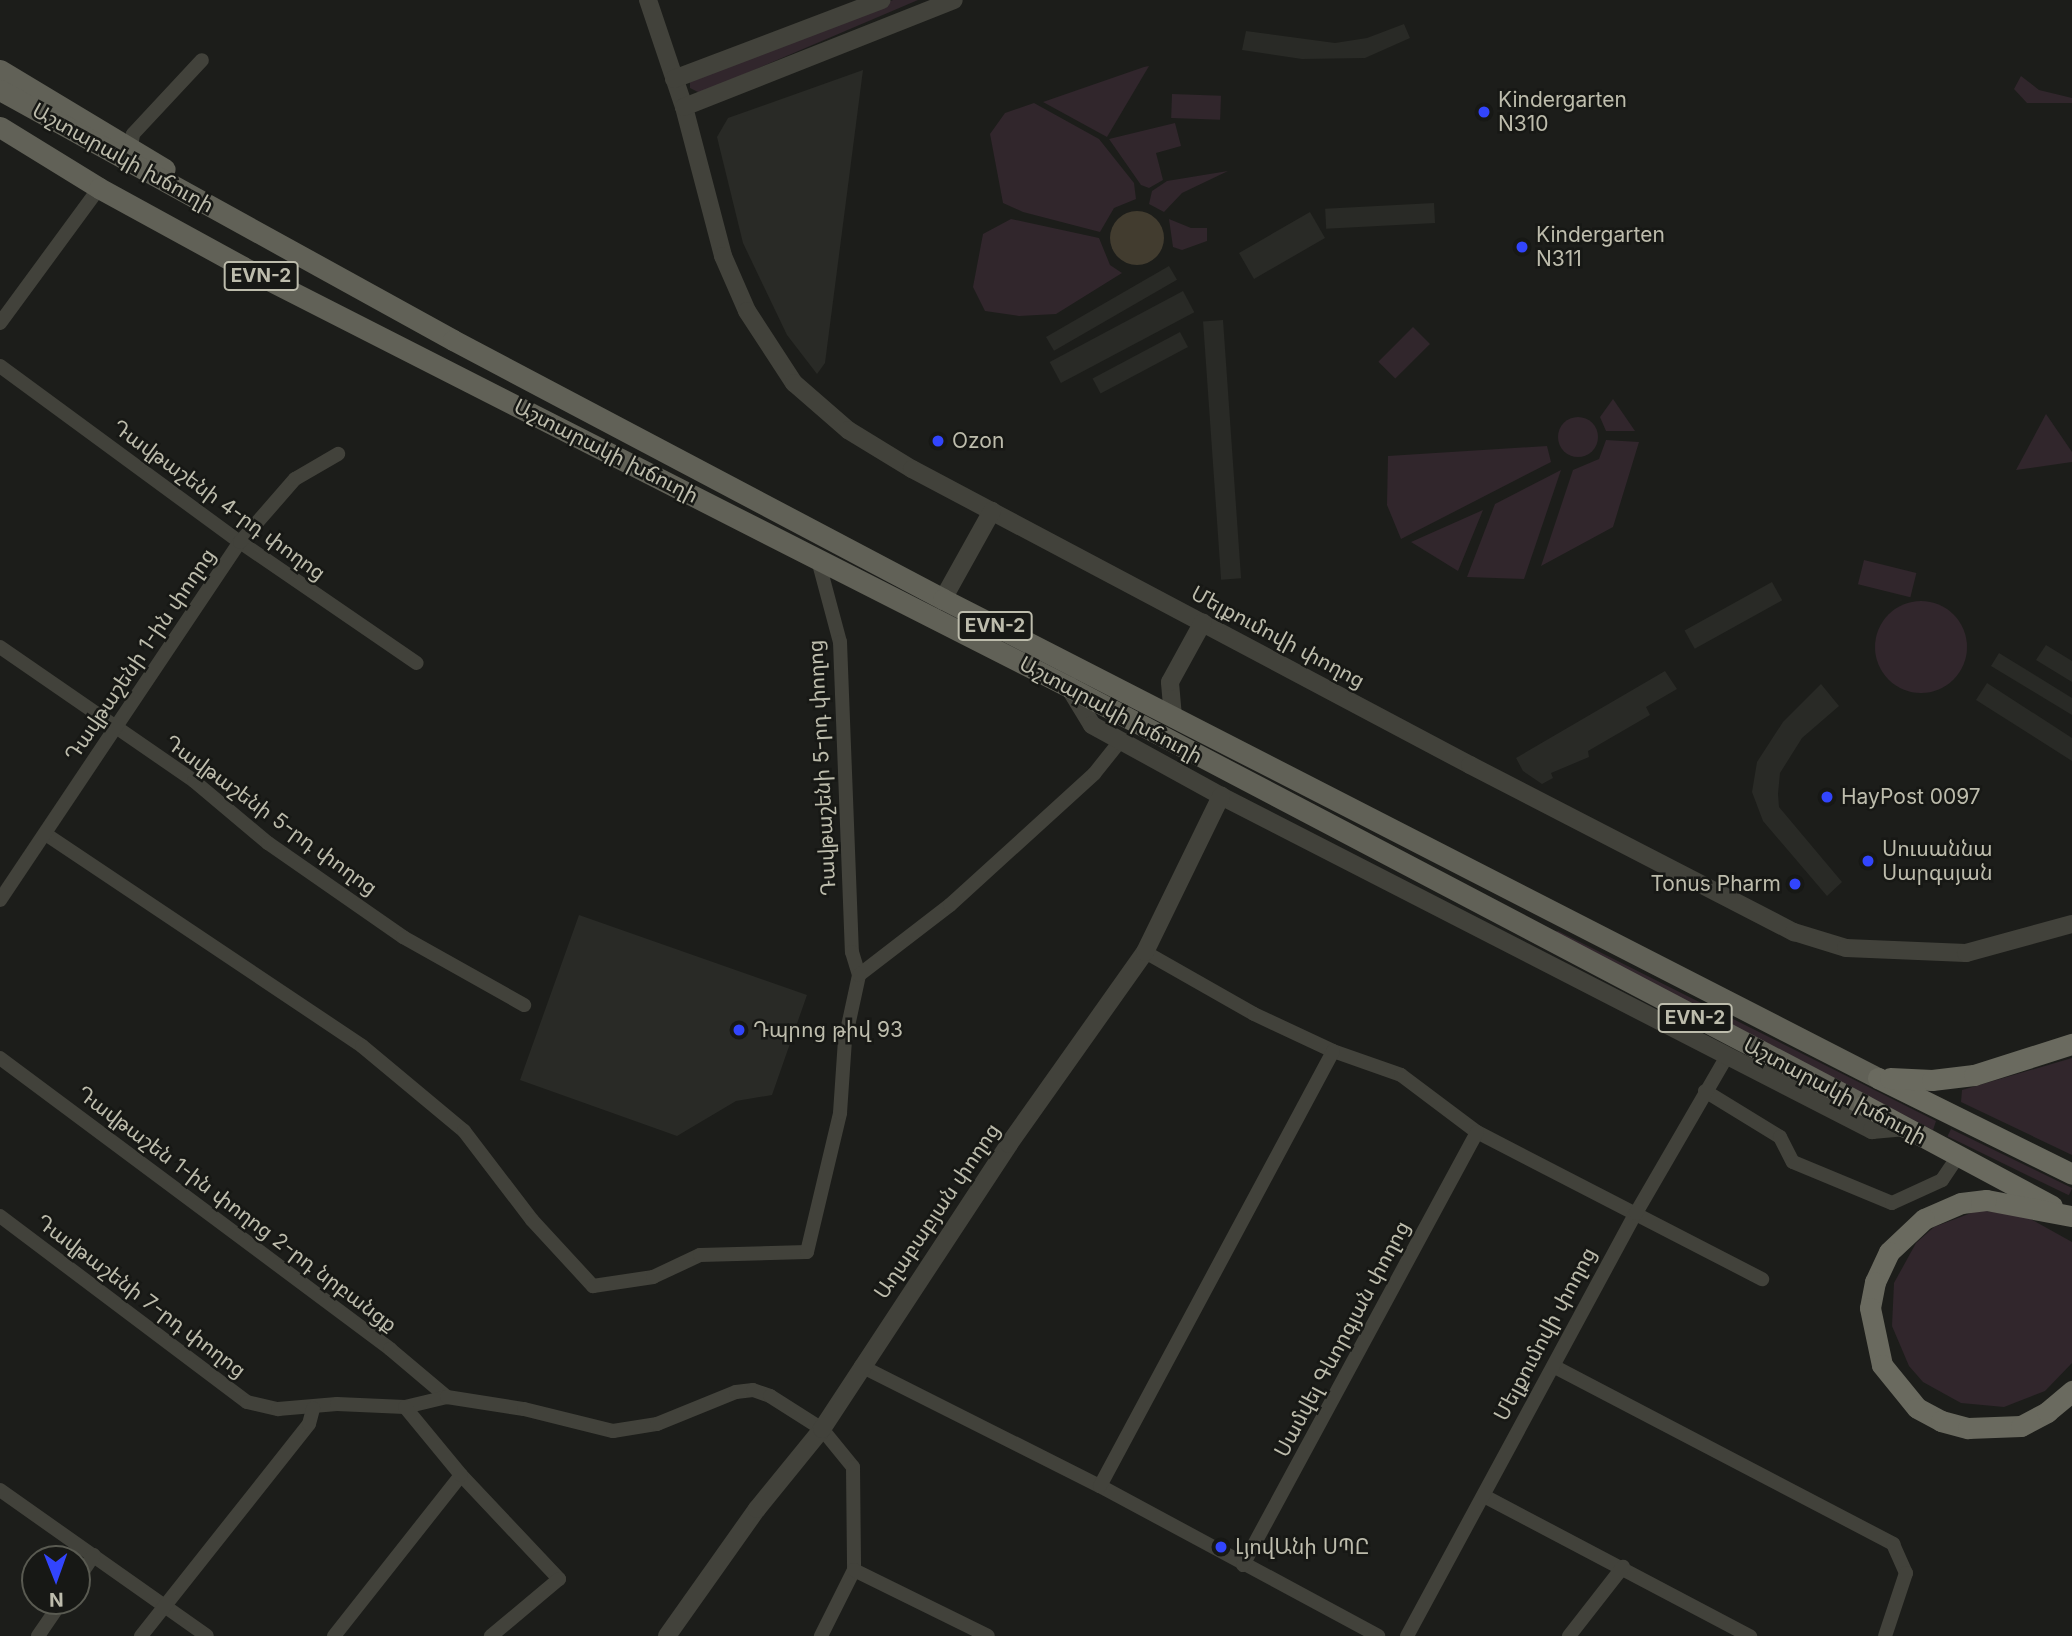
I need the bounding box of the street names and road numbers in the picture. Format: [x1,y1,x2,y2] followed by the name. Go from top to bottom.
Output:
[28,98,218,218] street label: Աշտարակի խճուղի
[222,260,300,292] road number: EVN-2
[510,394,702,508] street label: Աշտարակի խճուղի
[107,414,331,586] street label: Դավթաշենի 4-րդ փողոց
[59,544,221,766] street label: Դավթաշենի 1-ին փողոց
[1187,581,1369,693] street label: Մելքումովի փողոց
[956,610,1034,642] road number: EVN-2
[803,639,841,897] street label: Դավթաշենի 5-րդ փողոց
[1015,651,1207,769] street label: Աշտարակի խճուղի
[160,729,382,901] street label: Դավթաշենի 5-րդ փողոց
[1656,1002,1734,1034] road number: EVN-2
[1739,1032,1931,1150] street label: Աշտարակի խճուղի
[72,1080,402,1338] street label: Դավթաշեն 1-ին փողոց 2-րդ նրբանցք
[869,1118,1005,1304] street label: Աղաբաբյան փողոց
[31,1209,251,1383] street label: Դավթաշենի 7-րդ փողոց
[1269,1217,1415,1461] street label: Սամվել Գևորգյան փողոց
[1489,1243,1601,1425] street label: Մելքումովի փողոց

